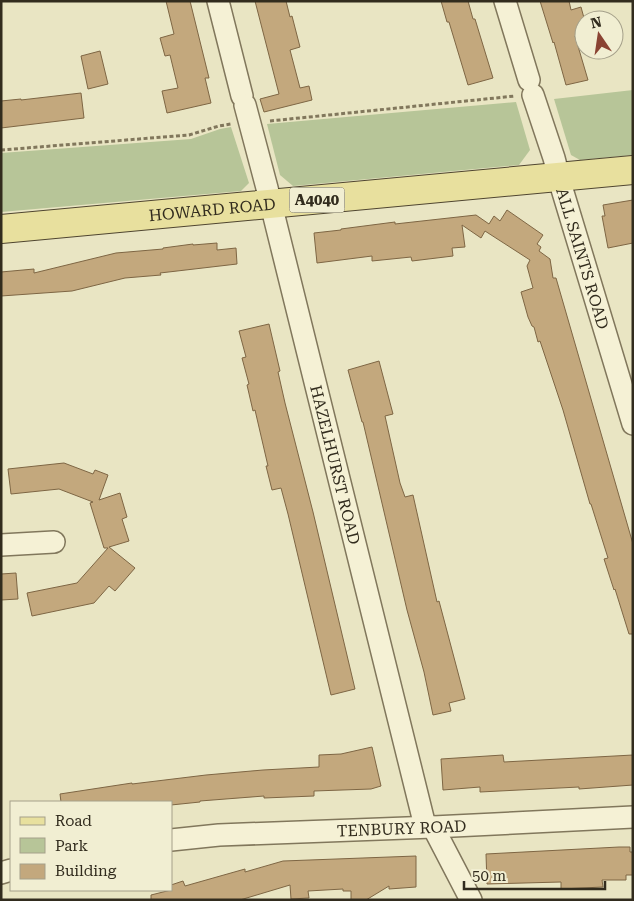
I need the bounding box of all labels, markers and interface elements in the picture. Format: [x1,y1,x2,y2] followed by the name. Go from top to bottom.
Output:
[574,10,624,60] north arrow
[589,13,603,31] text: N
[552,186,613,332] street label: ALL SAINTS ROAD
[290,188,344,212] road number: A4040
[148,194,276,225] street label: HOWARD ROAD
[306,383,364,547] street label: HAZELHURST ROAD
[10,801,172,891] legend
[55,812,92,830] text: Road
[336,816,467,841] street label: TENBURY ROAD
[55,837,89,855] text: Park
[464,858,605,890] scale bar
[55,862,117,880] text: Building
[472,867,507,885] text: 50 m

